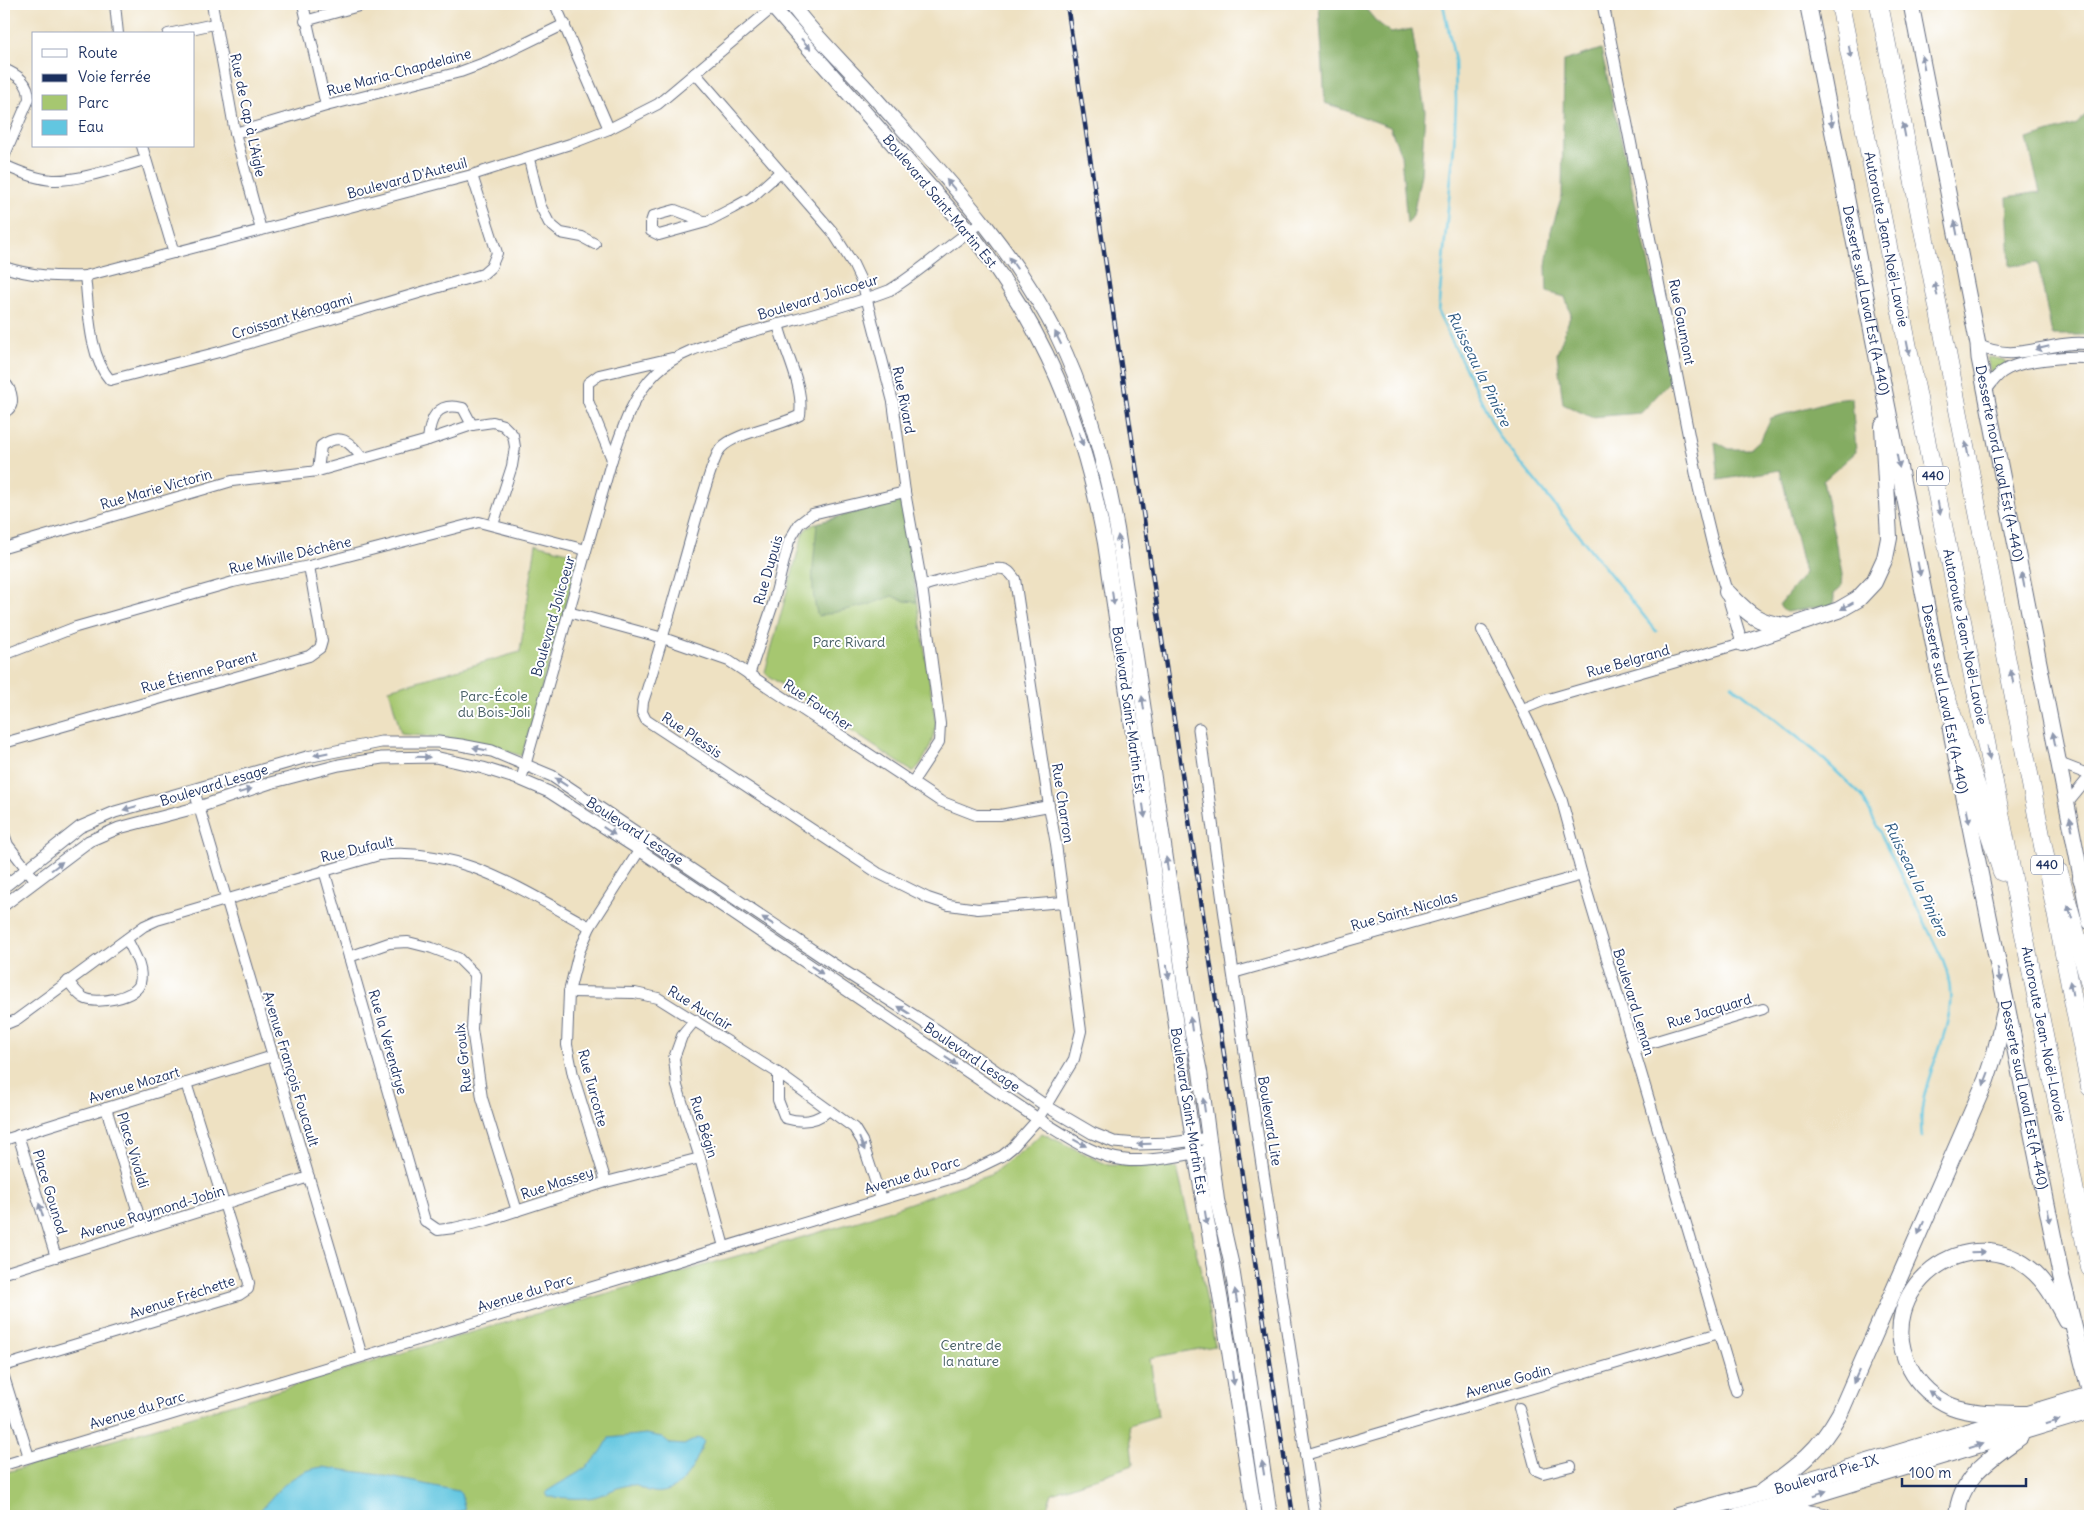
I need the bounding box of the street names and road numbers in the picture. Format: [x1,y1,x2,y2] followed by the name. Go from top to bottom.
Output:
[325,44,473,100] street label: Rue Maria-Chapdelaine
[226,52,270,178] street label: Rue de Cap à L'Aigle
[879,131,1001,272] street label: Boulevard Saint-Martin Est
[1860,150,1913,329] street label: Autoroute Jean-Noël-Lavoie
[345,153,469,203] street label: Boulevard D'Auteuil
[1839,204,1894,397] street label: Desserte sud Laval Est (A-440)
[755,270,881,324] street label: Boulevard Jolicoeur
[1665,278,1699,367] street label: Rue Gaumont
[229,289,355,343] street label: Croissant Kénogami
[1972,364,2028,563] street label: Desserte nord Laval Est (A-440)
[889,365,919,435] street label: Rue Rivard
[98,464,214,514] street label: Rue Marie Victorin
[1917,466,1949,486] road number: 440
[227,532,353,578] street label: Rue Miville Déchêne
[749,533,787,607] street label: Rue Dupuis
[1939,547,1991,726] street label: Autoroute Jean-Noël-Lavoie
[527,553,579,679] street label: Boulevard Jolicoeur
[1918,603,1972,795] street label: Desserte sud Laval Est (A-440)
[1108,625,1150,795] street label: Boulevard Saint-Martin Est
[1584,641,1672,681] street label: Rue Belgrand
[139,647,259,697] street label: Rue Étienne Parent
[780,675,856,735] street label: Rue Foucher
[658,708,726,762] street label: Rue Plessis
[158,760,270,810] street label: Boulevard Lesage
[1048,762,1078,844] street label: Rue Charron
[583,793,687,869] street label: Boulevard Lesage
[319,832,395,866] street label: Rue Dufault
[2031,856,2063,874] road number: 440
[1349,887,1459,935] street label: Rue Saint-Nicolas
[2018,945,2070,1123] street label: Autoroute Jean-Noël-Lavoie
[1609,946,1659,1058] street label: Boulevard Leman
[664,982,736,1034] street label: Rue Auclair
[364,987,412,1097] street label: Rue la Vérendrye
[259,989,323,1149] street label: Avenue François Foucault
[1665,990,1753,1032] street label: Rue Jacquard
[1997,998,2052,1191] street label: Desserte sud Laval Est (A-440)
[920,1018,1024,1096] street label: Boulevard Lesage
[450,1022,476,1094] street label: Rue Groulx
[1167,1026,1211,1196] street label: Boulevard Saint-Martin Est
[574,1047,612,1129] street label: Rue Turcotte
[86,1063,182,1107] street label: Avenue Mozart
[1254,1075,1286,1167] street label: Boulevard Lite
[686,1094,722,1160] street label: Rue Bégin
[113,1110,153,1190] street label: Place Vivaldi
[29,1147,71,1237] street label: Place Gounod
[862,1152,962,1198] street label: Avenue du Parc
[518,1163,596,1203] street label: Rue Massey
[77,1181,227,1243] street label: Avenue Raymond-Jobin
[475,1270,575,1316] street label: Avenue du Parc
[127,1271,237,1323] street label: Avenue Fréchette
[1463,1360,1553,1402] street label: Avenue Godin
[87,1387,187,1433] street label: Avenue du Parc
[1772,1450,1881,1498] street label: Boulevard Pie-IX

